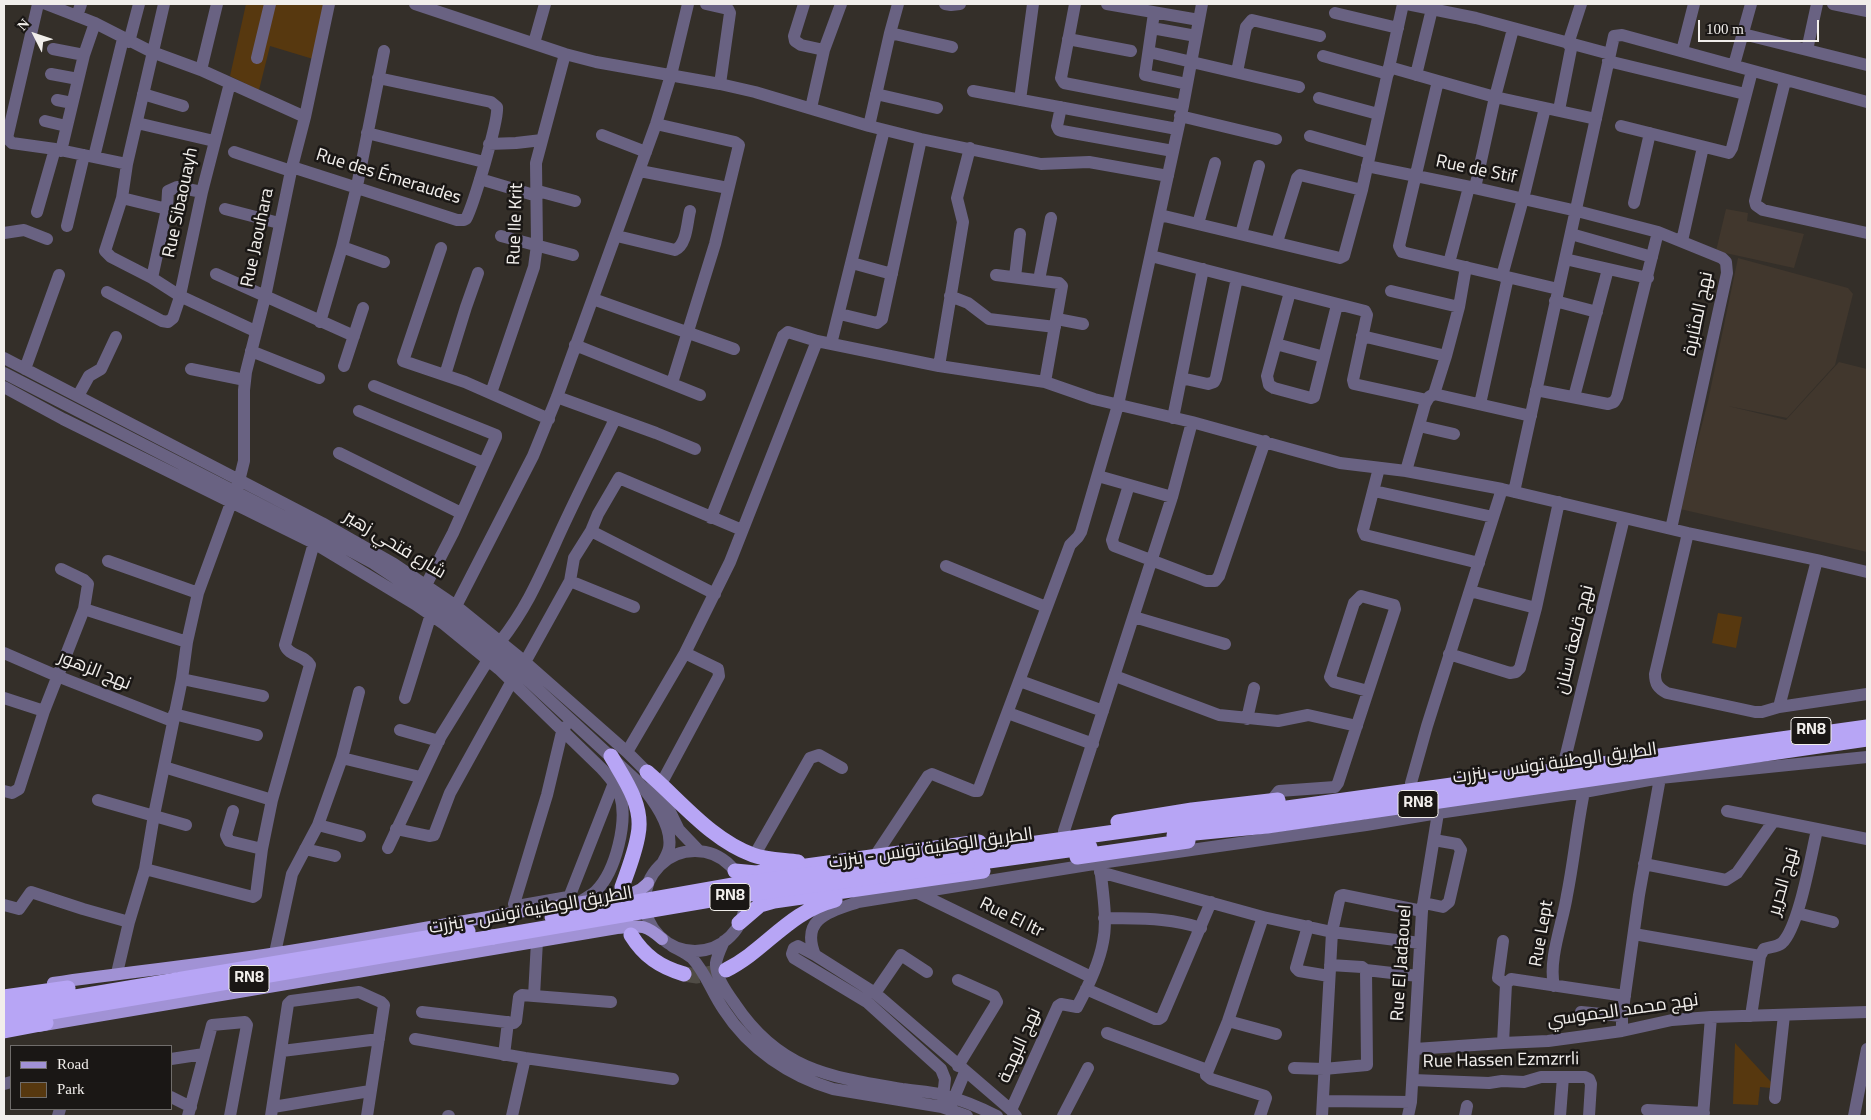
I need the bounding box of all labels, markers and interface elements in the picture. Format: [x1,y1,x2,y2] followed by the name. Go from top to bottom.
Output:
[10,10,60,60] north arrow
[1701,10,1822,42] scale bar
[14,16,32,34] text: N
[1706,21,1744,37] text: 100 m
[160,146,204,260] street label: Rue Sibaouayh
[313,146,463,210] street label: Rue des Émeraudes
[1434,152,1518,190] street label: Rue de Stif
[505,183,529,265] street label: Rue Ile Krit
[238,186,280,290] street label: Rue Jaouhara
[1681,270,1719,358] street label: نهج المثابرة
[339,507,449,585] street label: شارع فتحي زهير
[1552,583,1600,697] street label: نهج قلعة سنان
[54,648,134,696] street label: نهج الزهور
[1791,718,1831,744] road number: RN8
[1451,740,1659,790] street label: الطريق الوطنية تونس - بنزرت
[1398,791,1438,818] road number: RN8
[827,825,1035,875] street label: الطريق الوطنية تونس - بنزرت
[1765,846,1805,918] street label: نهج الحرير
[428,883,634,941] street label: الطريق الوطنية تونس - بنزرت
[710,884,750,910] road number: RN8
[975,894,1047,944] street label: Rue El Itr
[1527,899,1559,969] street label: Rue Lept
[1388,904,1418,1022] street label: Rue El Jadaouel
[229,966,269,992] road number: RN8
[1546,991,1700,1033] street label: نهج محمد الجموسي
[995,1005,1047,1087] street label: نهج البهجة
[10,1045,172,1110] legend
[1423,1050,1579,1074] street label: Rue Hassen Ezmzrrli
[57,1056,89,1072] text: Road
[57,1081,85,1097] text: Park

